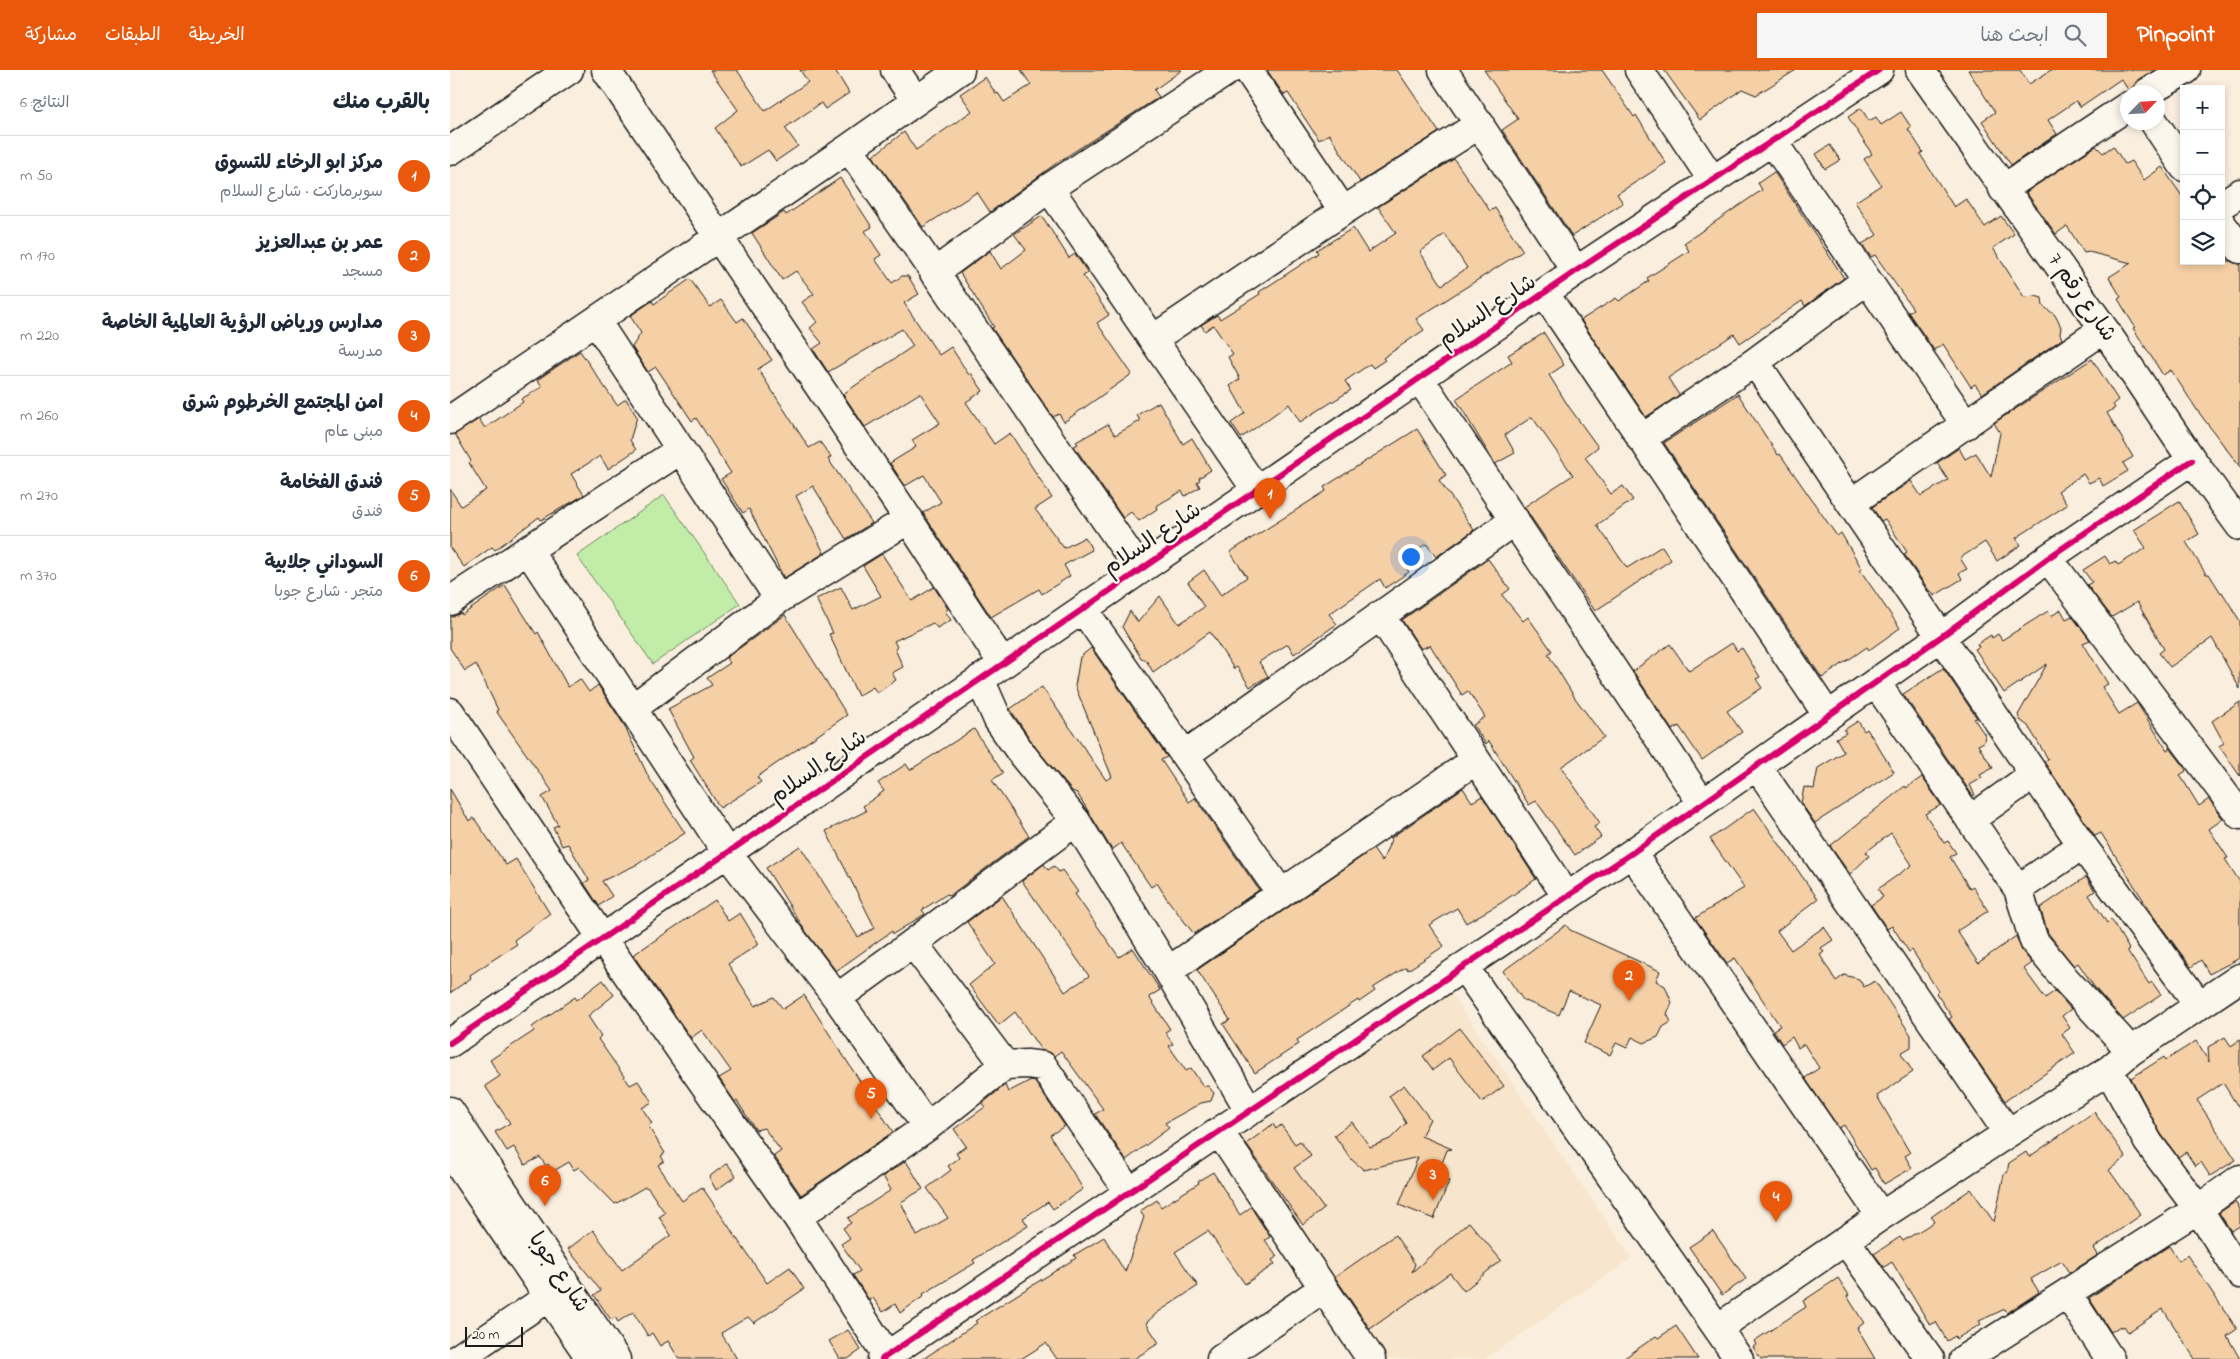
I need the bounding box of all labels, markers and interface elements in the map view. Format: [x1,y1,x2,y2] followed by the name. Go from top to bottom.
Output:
[1757,13,2107,58] search box
[2137,18,2215,53] text: Pinpoint
[2061,21,2089,49] icon: search
[25,23,77,49] text: مشاركة
[105,23,161,49] text: الطبقات
[189,23,245,49] text: الخريطة
[1980,23,2049,50] text: ابحث هنا
[2120,85,2165,130] north arrow
[2180,85,2225,265] map controls
[2180,85,2225,130] button: +
[333,88,430,118] text: بالقرب منك
[20,91,69,115] text: النتائج: 6
[2180,130,2225,175] button: −
[215,150,383,177] text: مركز ابو الرخاء للتسوق
[20,164,53,188] text: 50 m
[411,164,417,188] text: 1
[2180,175,2225,220] button: locate
[220,180,383,204] text: سوبرماركت · شارع السلام
[2180,220,2225,265] button: layers
[257,230,383,257] text: عمر بن عبدالعزيز
[20,244,55,268] text: 170 m
[410,244,418,268] text: 2
[2039,247,2123,349] street label: شارع رقم 7
[342,260,383,284] text: مسجد
[1433,267,1543,357] street label: شارع السلام
[102,310,383,337] text: مدارس ورياض الرؤية العالمية الخاصة
[20,324,59,348] text: 220 m
[411,324,417,348] text: 3
[338,340,383,364] text: مدرسة
[182,390,383,417] text: امن المجتمع الخرطوم شرق
[20,404,58,428] text: 260 m
[411,404,417,428] text: 4
[324,420,383,444] text: مبنى عام
[280,470,383,497] text: فندق الفخامة
[1254,478,1286,519] pin: 1
[20,484,58,508] text: 270 m
[409,484,419,508] text: 5
[1098,495,1208,585] street label: شارع السلام
[352,500,383,524] text: فندق
[1398,544,1424,570] your location
[265,550,383,577] text: السوداني جلابية
[20,564,57,588] text: 370 m
[410,564,418,588] text: 6
[274,580,383,604] text: متجر · شارع جوبا
[764,723,874,813] street label: شارع السلام
[1613,960,1645,1001] pin: 2
[855,1078,887,1119] pin: 5
[1417,1159,1449,1200] pin: 3
[529,1165,561,1206] pin: 6
[1760,1181,1792,1222] pin: 4
[519,1226,597,1320] street label: شارع جوبا
[465,1324,522,1347] scale bar
[472,1325,499,1346] text: 20 m

